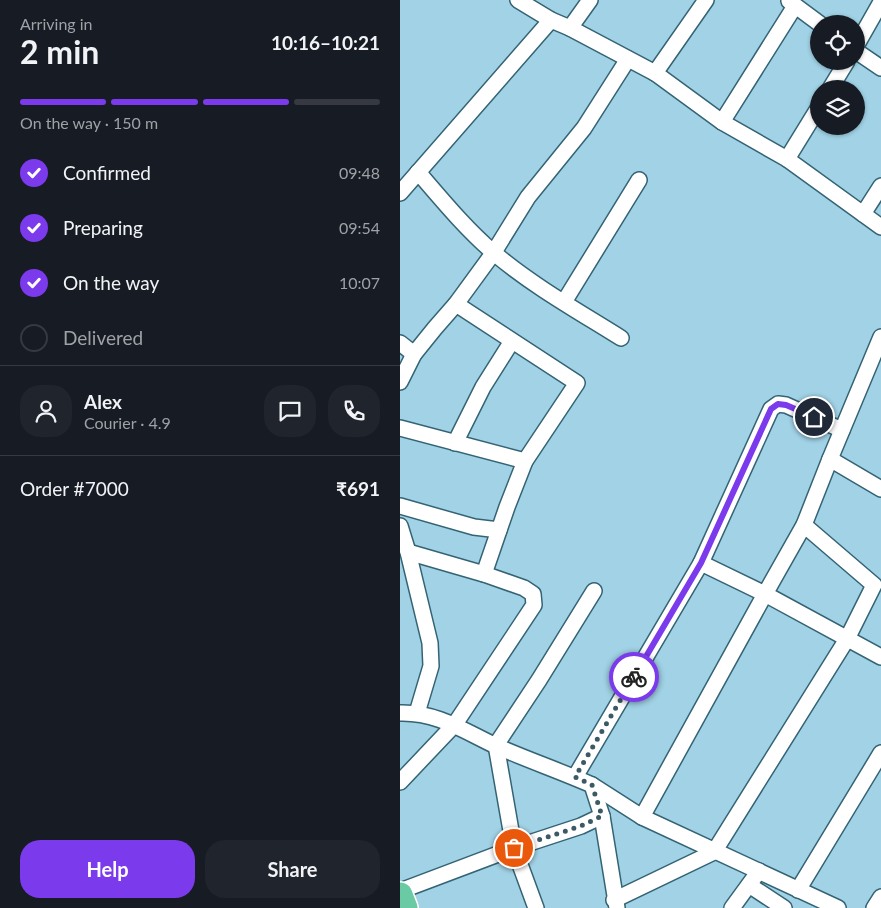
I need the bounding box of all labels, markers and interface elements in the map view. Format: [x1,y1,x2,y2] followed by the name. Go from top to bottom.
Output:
[20,14,93,33] text: Arriving in
[810,15,865,135] map controls
[810,15,865,70] button: locate
[271,31,380,54] text: 10:16–10:21
[20,32,99,71] text: 2 min
[810,80,865,135] button: layers
[20,113,158,132] text: On the way · 150 m
[20,159,48,187] icon: check
[63,161,151,184] text: Confirmed
[339,163,380,182] text: 09:48
[20,214,48,242] icon: check
[63,216,143,239] text: Preparing
[339,218,380,237] text: 09:54
[20,269,48,297] icon: check
[63,271,159,294] text: On the way
[339,273,380,292] text: 10:07
[63,326,143,349] text: Delivered
[20,385,72,437] button: person
[264,385,316,437] button: chat
[328,385,380,437] button: phone
[84,390,122,413] text: Alex
[793,396,835,438] pin
[800,403,828,431] icon: home
[84,413,171,432] text: Courier · 4.9
[20,477,129,500] text: Order #7000
[336,477,380,500] text: ₹691
[609,652,659,702] courier
[620,663,648,691] icon: bike
[493,827,535,869] pin
[500,834,528,862] icon: bag
[20,840,195,898] button: Help
[205,840,380,898] button: Share

